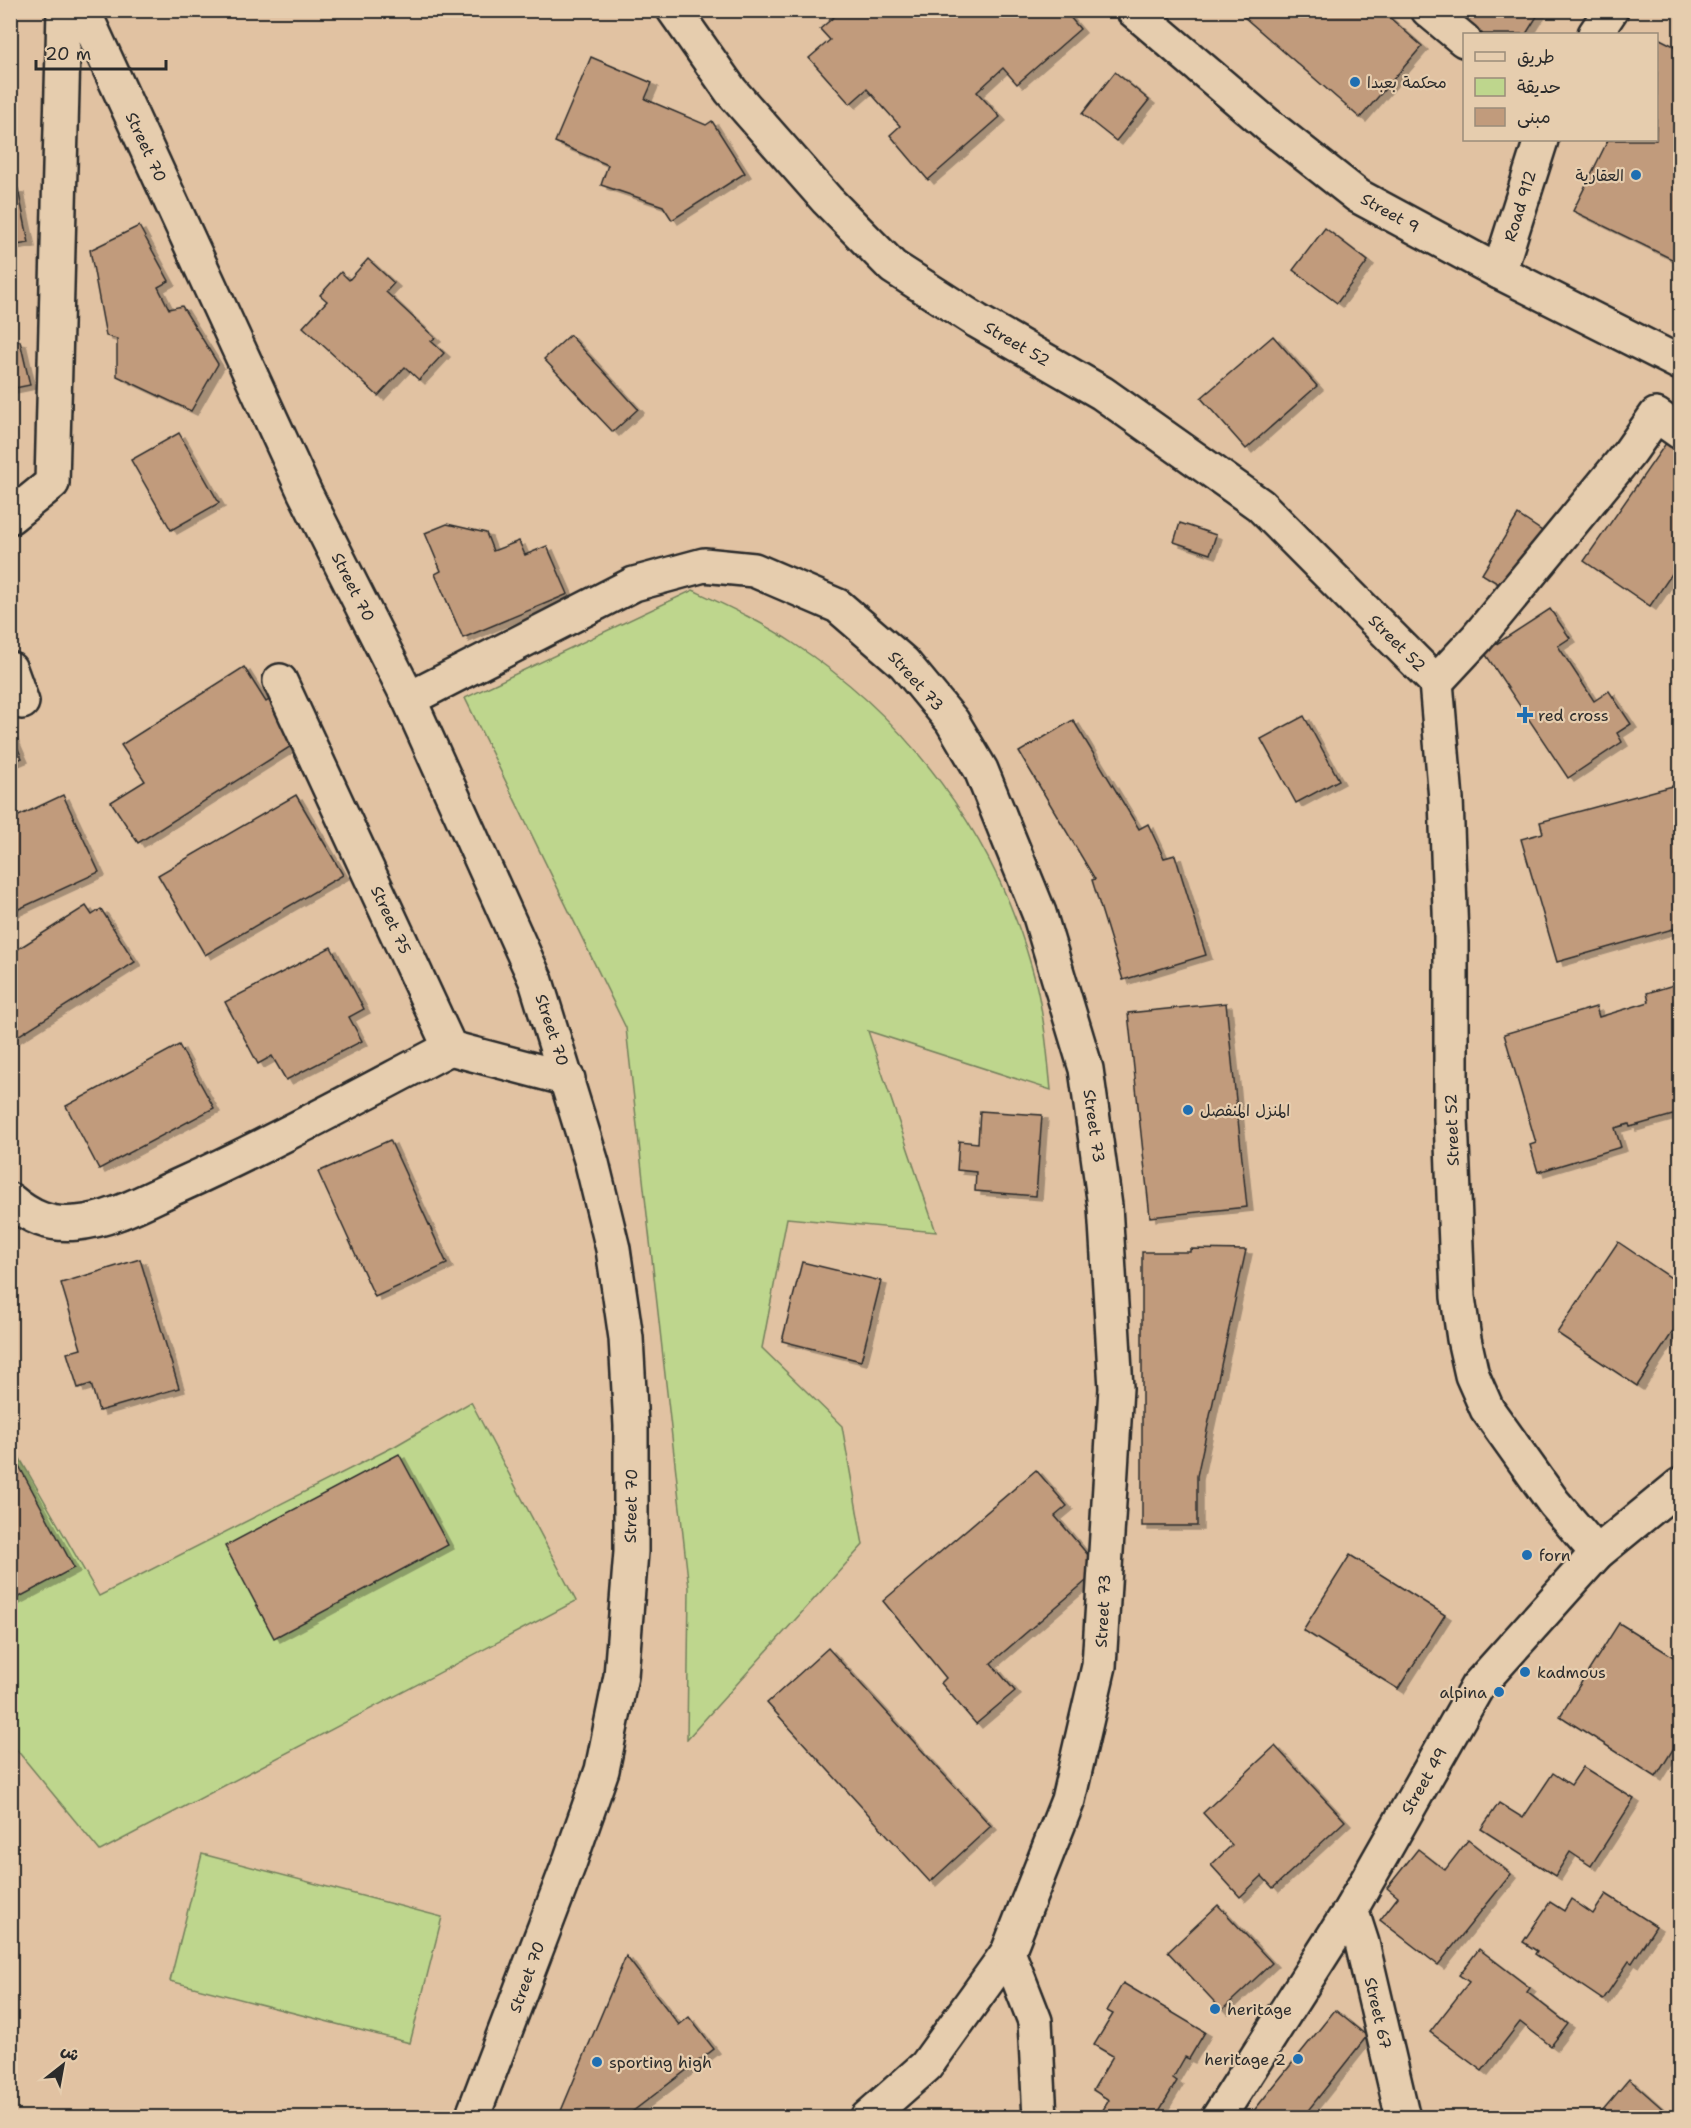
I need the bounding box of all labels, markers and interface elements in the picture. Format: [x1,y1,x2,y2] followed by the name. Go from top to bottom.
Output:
[36,33,166,71] scale bar
[1463,33,1658,141] legend
[45,42,91,66] text: 20 m
[1517,45,1555,69] text: طريق
[1367,72,1447,93] place label: محكمة بعبدا
[1348,75,1362,89] marker: محكمة بعبدا
[1517,75,1561,99] text: حديقة
[1517,105,1551,129] text: مبنى
[121,109,171,185] street label: Street 70
[1576,165,1624,186] place label: العقارية
[1499,168,1541,244] street label: Road 912
[1629,168,1643,182] marker: العقارية
[1357,188,1423,238] street label: Street 9
[980,317,1054,371] street label: Street 52
[327,549,379,625] street label: Street 70
[1364,610,1430,676] street label: Street 52
[884,647,948,715] street label: Street 73
[1538,705,1609,726] place label: red cross
[1516,706,1534,724] marker: red cross
[366,883,416,957] street label: Street 75
[531,991,573,1069] street label: Street 70
[1078,1088,1110,1164] street label: Street 73
[1440,1093,1464,1167] street label: Street 52
[1200,1100,1290,1121] place label: المنزل المنفصل
[1181,1103,1195,1117] marker: المنزل المنفصل
[620,1469,642,1543] street label: Street 70
[1539,1545,1571,1566] place label: forn
[1520,1548,1534,1562] marker: forn
[1091,1574,1115,1648] street label: Street 73
[1537,1662,1606,1683] place label: kadmous
[1518,1665,1532,1679] marker: kadmous
[1439,1682,1487,1703] place label: alpina
[1492,1685,1506,1699] marker: alpina
[1396,1744,1452,1818] street label: Street 49
[504,1938,550,2016] street label: Street 70
[1360,1975,1396,2051] street label: Street 67
[1227,1999,1292,2020] place label: heritage
[1208,2002,1222,2016] marker: heritage
[33,2035,93,2095] north arrow
[58,2039,83,2066] text: ش
[1204,2049,1286,2070] place label: heritage 2
[609,2052,712,2073] place label: sporting high
[1291,2052,1305,2066] marker: heritage 2
[590,2055,604,2069] marker: sporting high

